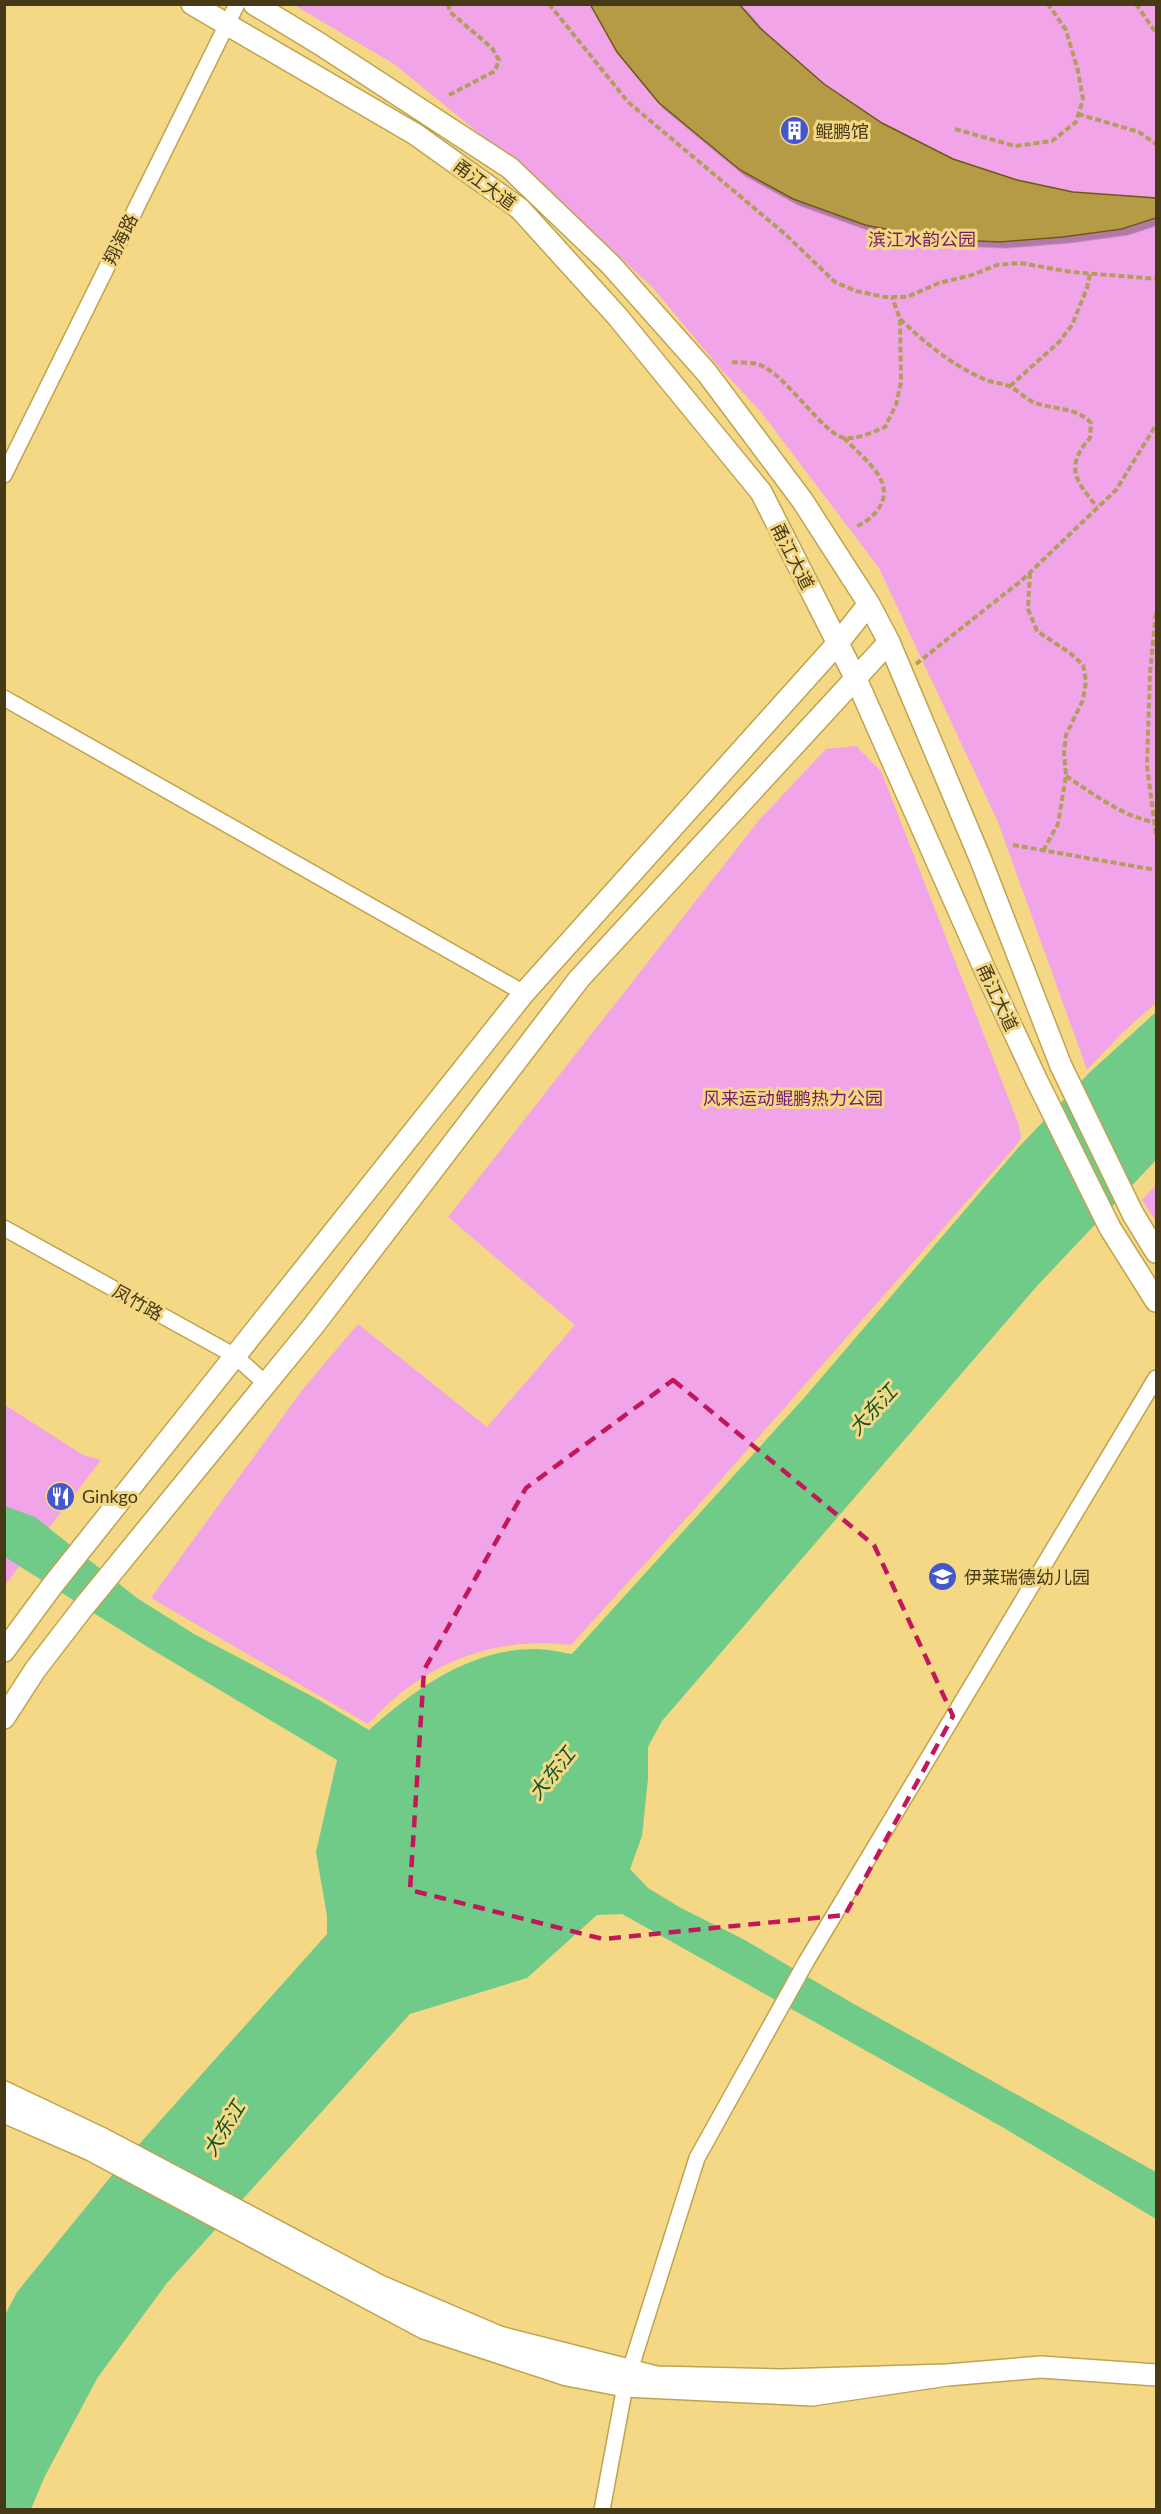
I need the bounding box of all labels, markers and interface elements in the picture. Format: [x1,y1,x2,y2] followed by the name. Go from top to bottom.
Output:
[778,115,810,147] building icon: 鲲鹏馆
[815,120,869,142] place label: 鲲鹏馆
[449,154,521,214] street label: 甬江大道
[98,210,142,268] street label: 翔海路
[868,228,976,250] park label: 滨江水韵公园
[767,519,819,593] street label: 甬江大道
[973,960,1023,1034] street label: 甬江大道
[703,1087,883,1109] park label: 风来运动鲲鹏热力公园
[109,1279,167,1325] street label: 凤竹路
[843,1377,903,1439] water label: 大东江
[45,1480,77,1512] restaurant icon: Ginkgo
[82,1485,138,1507] place label: Ginkgo
[927,1561,959,1593] school or university icon: 伊莱瑞德幼儿园
[964,1566,1090,1588] place label: 伊莱瑞德幼儿园
[523,1741,580,1804] water label: 大东江
[197,2095,250,2160] water label: 大东江

